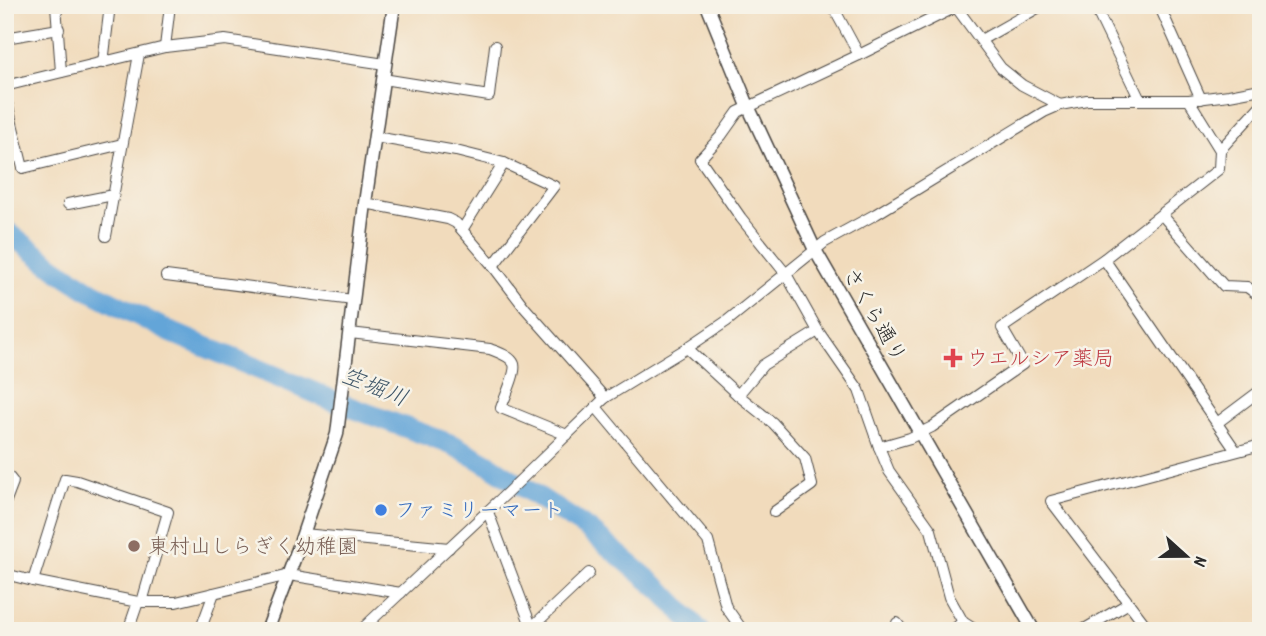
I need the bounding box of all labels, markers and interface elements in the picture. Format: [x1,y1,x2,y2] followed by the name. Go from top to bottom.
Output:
[833,264,912,369] street label: さくら通り
[967,346,1114,376] place label: ウエルシア薬局
[945,350,961,366] marker: ウエルシア薬局
[336,361,412,417] water label: 空堀川
[395,498,563,528] place label: ファミリーマート
[373,502,389,518] marker: ファミリーマート
[1150,520,1220,590] north arrow
[148,534,358,564] place label: 東村山しらぎく幼稚園
[126,538,142,554] marker: 東村山しらぎく幼稚園
[1184,552,1213,570] text: N

